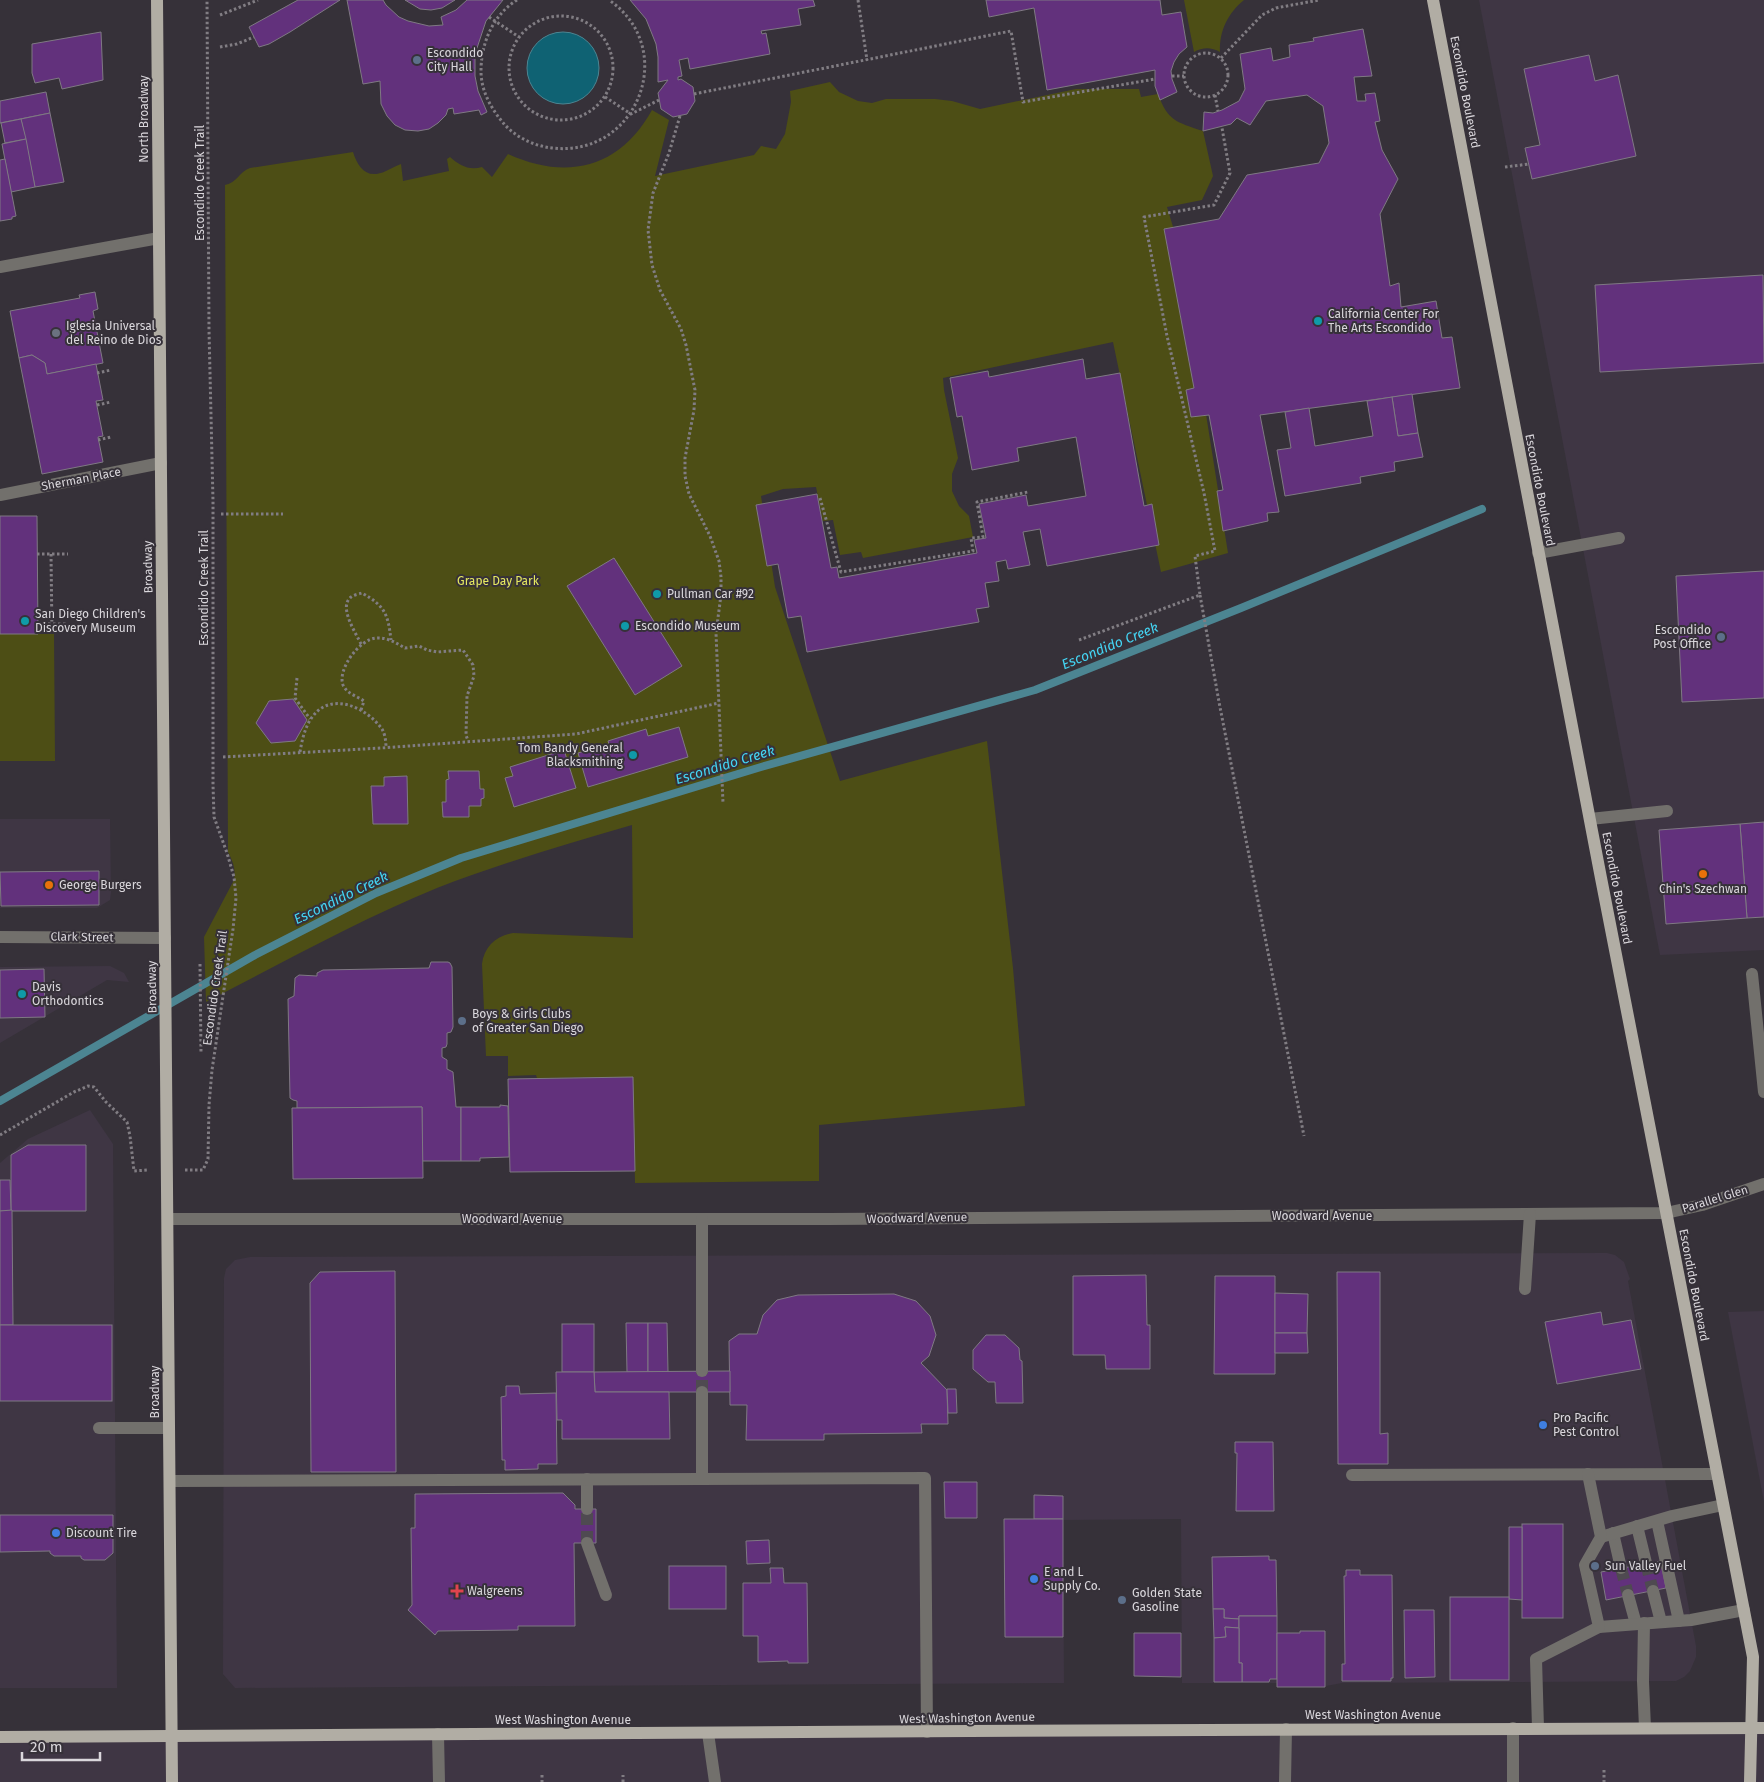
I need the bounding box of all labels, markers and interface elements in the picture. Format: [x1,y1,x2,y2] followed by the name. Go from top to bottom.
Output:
[1447,35,1483,149] street label: Escondido Boulevard
[427,46,483,74] place label: Escondido City Hall
[411,54,423,66] marker: Escondido City Hall
[137,75,151,163] street label: North Broadway
[193,124,207,241] street label: Escondido Creek Trail
[1328,307,1440,335] place label: California Center For The Arts Escondido
[1312,315,1324,327] marker: California Center For The Arts Escondido
[66,319,162,347] place label: Iglesia Universal del Reino de Dios
[50,327,62,339] marker: Iglesia Universal del Reino de Dios
[1522,433,1558,547] street label: Escondido Boulevard
[40,464,122,494] street label: Sherman Place
[197,529,211,646] street label: Escondido Creek Trail
[141,540,155,594] street label: Broadway
[457,574,540,588] park label: Grape Day Park
[667,587,754,601] place label: Pullman Car #92
[651,588,663,600] marker: Pullman Car #92
[35,607,146,635] place label: San Diego Children's Discovery Museum
[19,615,31,627] marker: San Diego Children's Discovery Museum
[635,619,740,633] place label: Escondido Museum
[1059,619,1161,673] water label: Escondido Creek
[619,620,631,632] marker: Escondido Museum
[1653,623,1711,651] place label: Escondido Post Office
[1715,631,1727,643] marker: Escondido Post Office
[518,741,624,769] place label: Tom Bandy General Blacksmithing
[673,742,777,788] water label: Escondido Creek
[627,749,639,761] marker: Tom Bandy General Blacksmithing
[1599,831,1635,945] street label: Escondido Boulevard
[291,868,391,928] water label: Escondido Creek
[1697,868,1709,880] marker: Chin's Szechwan
[59,878,142,892] place label: George Burgers
[43,879,55,891] marker: George Burgers
[1659,882,1747,896] place label: Chin's Szechwan
[50,929,114,945] street label: Clark Street
[200,929,230,1046] street label: Escondido Creek Trail
[145,960,159,1014] street label: Broadway
[32,980,104,1008] place label: Davis Orthodontics
[16,988,28,1000] marker: Davis Orthodontics
[472,1007,584,1035] place label: Boys & Girls Clubs of Greater San Diego
[456,1015,468,1027] marker: Boys & Girls Clubs of Greater San Diego
[1680,1182,1750,1216] street label: Parallel Glen
[1272,1209,1372,1223] street label: Woodward Avenue
[867,1210,967,1226] street label: Woodward Avenue
[462,1212,562,1226] street label: Woodward Avenue
[1676,1228,1712,1342] street label: Escondido Boulevard
[148,1365,162,1418] street label: Broadway
[1553,1411,1619,1439] place label: Pro Pacific Pest Control
[1537,1419,1549,1431] marker: Pro Pacific Pest Control
[66,1526,137,1540] place label: Discount Tire
[50,1527,62,1539] marker: Discount Tire
[1605,1559,1687,1573] place label: Sun Valley Fuel
[1589,1560,1601,1572] marker: Sun Valley Fuel
[1044,1565,1101,1593] place label: E and L Supply Co.
[1028,1573,1040,1585] marker: E and L Supply Co.
[467,1584,523,1598] place label: Walgreens
[451,1585,463,1597] marker: Walgreens
[1132,1586,1202,1614] place label: Golden State Gasoline
[1116,1594,1128,1606] marker: Golden State Gasoline
[1305,1708,1441,1722] street label: West Washington Avenue
[899,1710,1035,1726] street label: West Washington Avenue
[495,1713,631,1727] street label: West Washington Avenue
[22,1730,100,1762] scale bar
[30,1738,63,1756] text: 20 m

